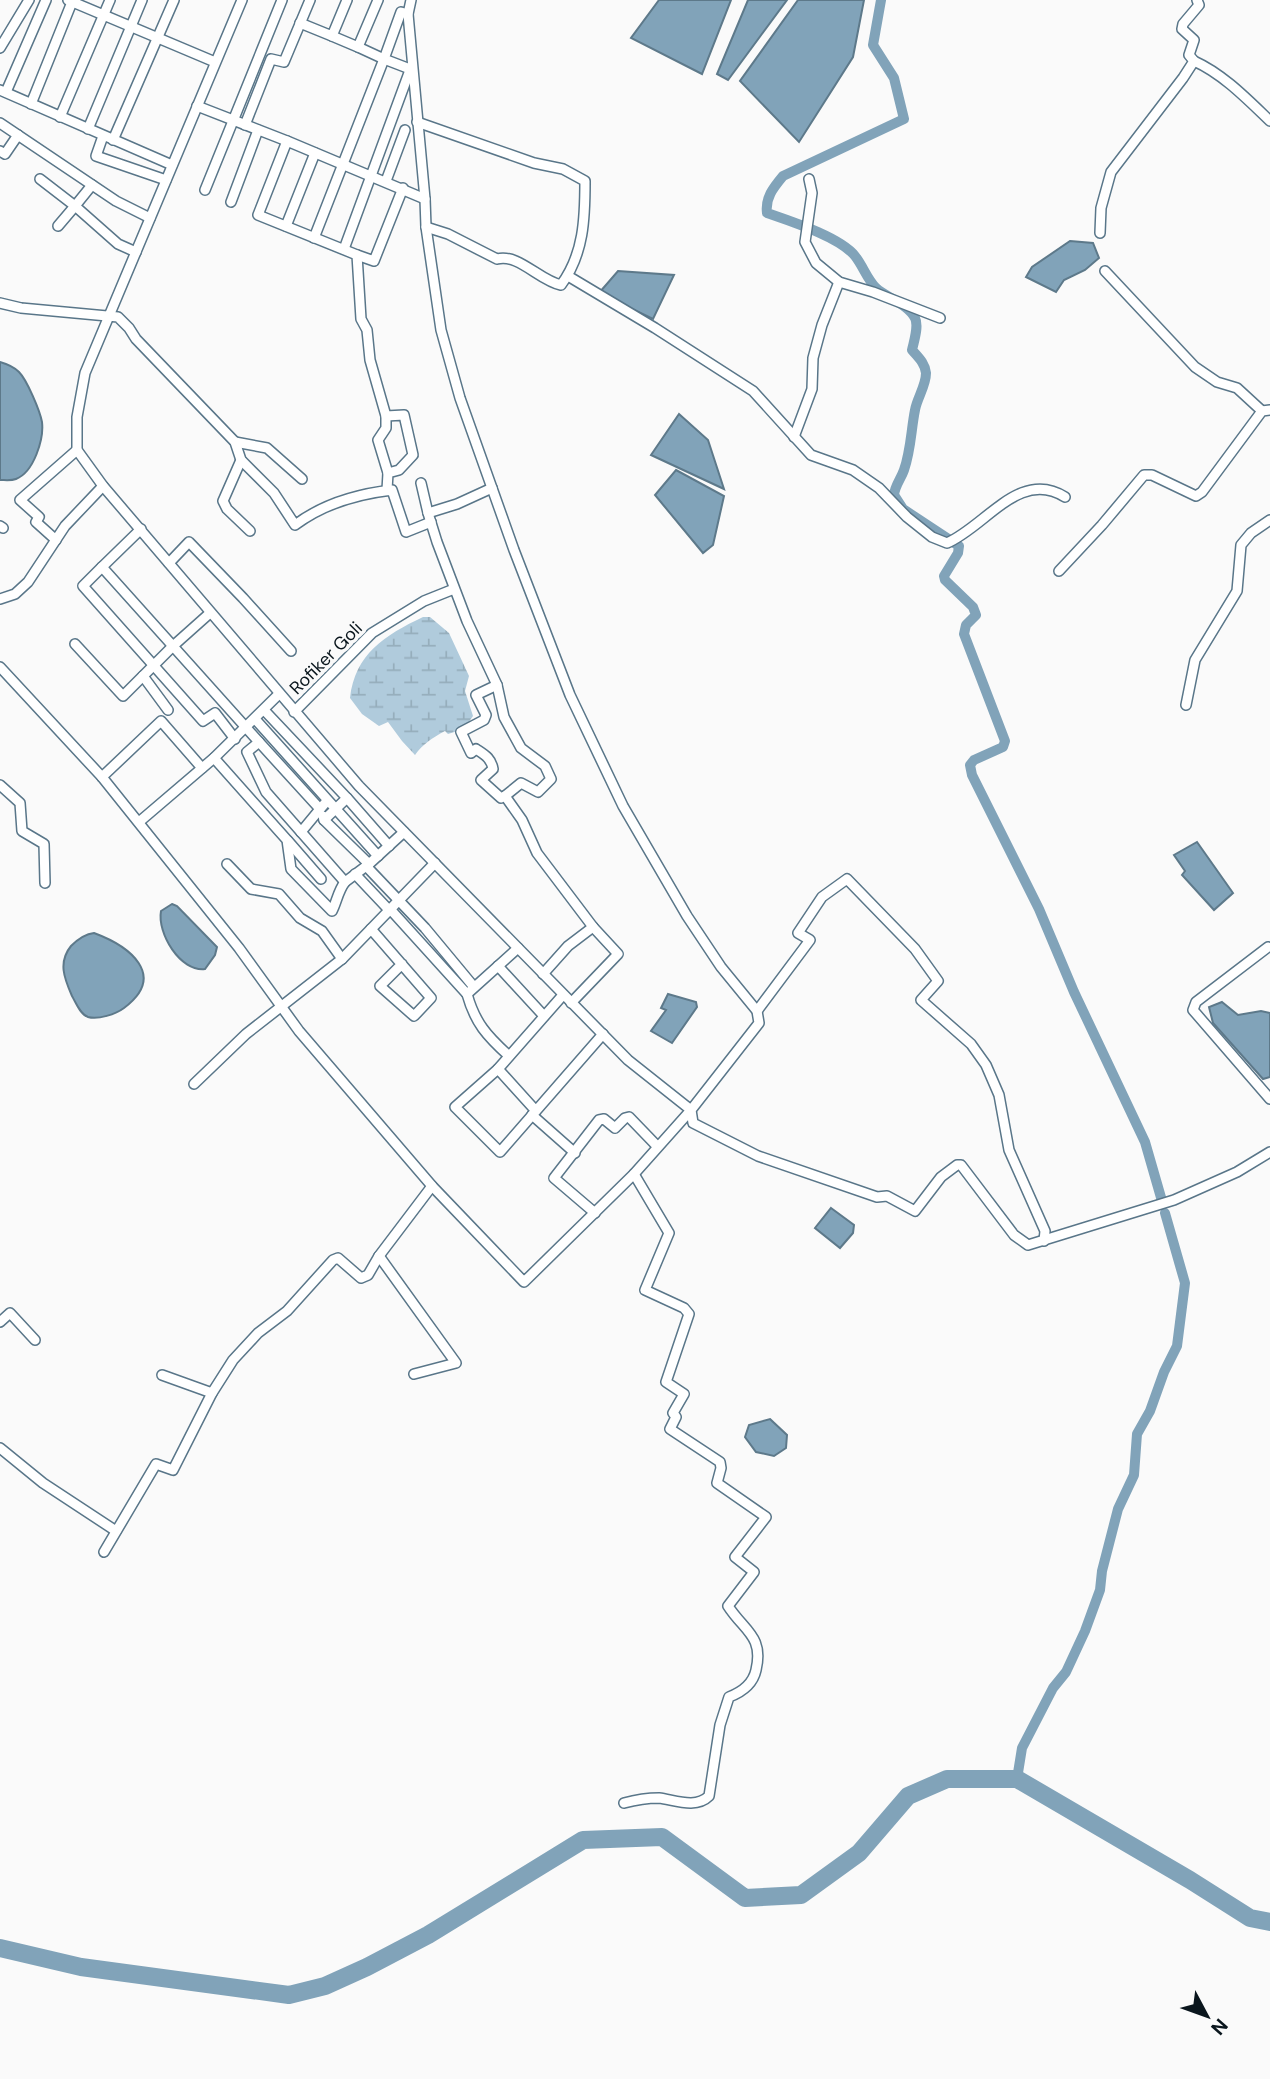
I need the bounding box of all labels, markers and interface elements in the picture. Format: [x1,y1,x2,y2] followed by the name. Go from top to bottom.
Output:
[284,616,368,700] street label: Rofiker Goli
[1172,1981,1242,2051] north arrow
[1205,2013,1233,2040] text: N

